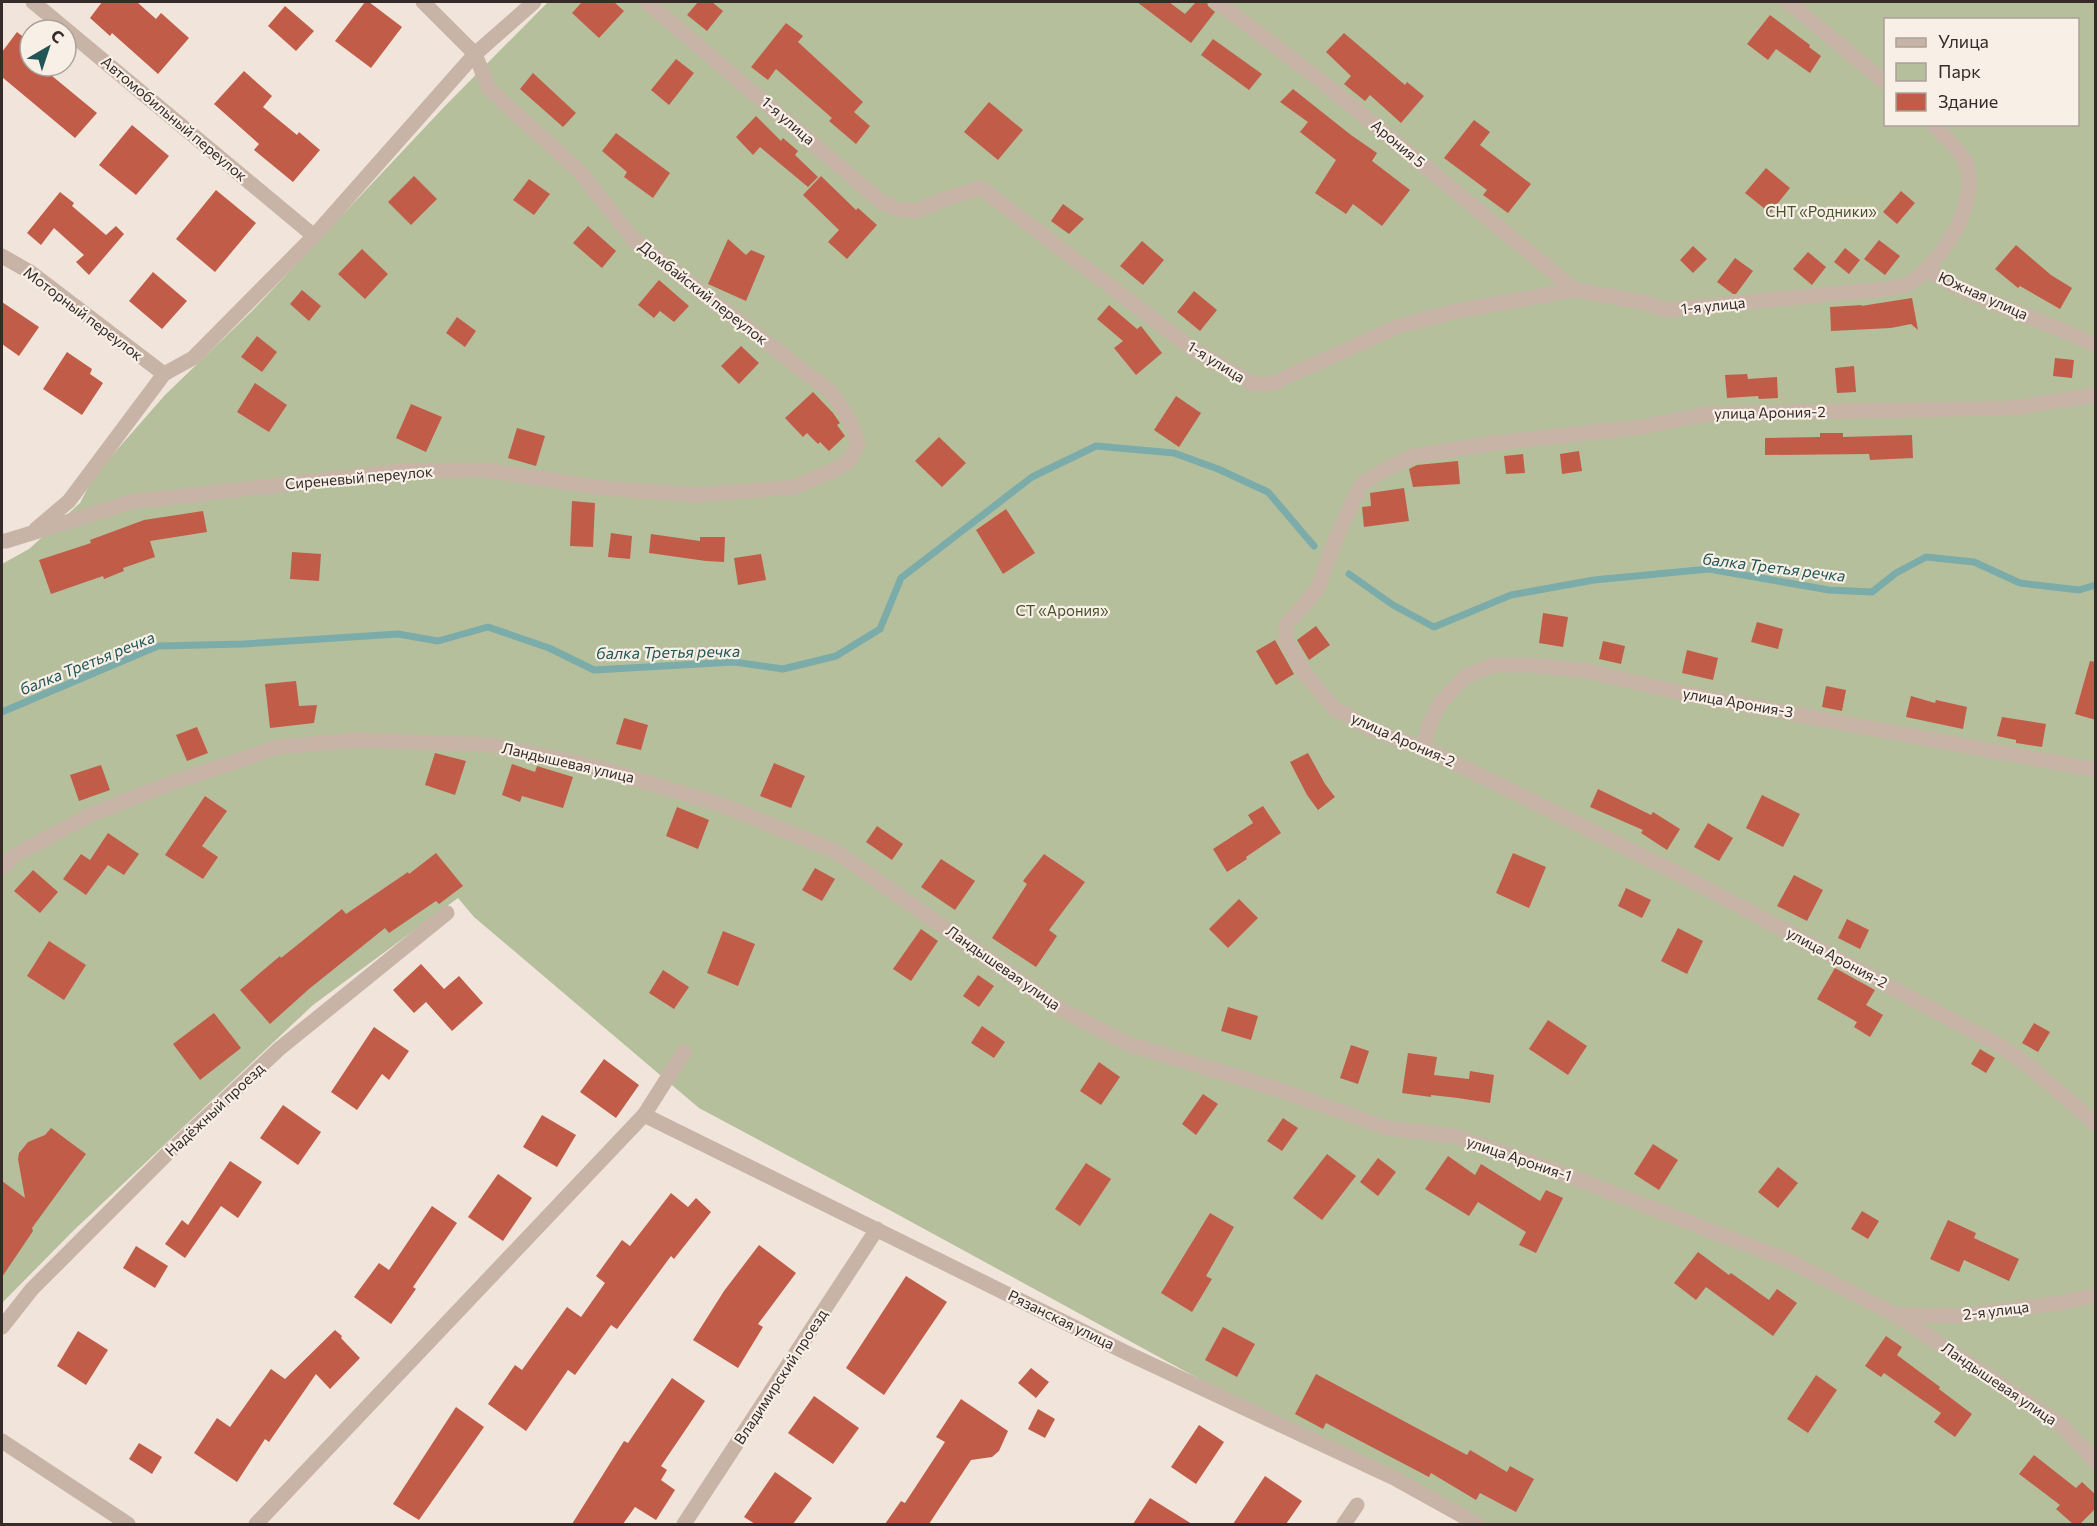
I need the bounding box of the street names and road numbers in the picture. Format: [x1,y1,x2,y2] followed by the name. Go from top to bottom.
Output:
[98,52,251,184] street label: Автомобильный переулок
[758,92,819,148] street label: 1-я улица
[1368,116,1429,171] street label: Арония 5
[636,236,772,348] street label: Домбайский переулок
[20,262,147,364] street label: Моторный переулок
[1936,267,2031,323] street label: Южная улица
[1680,293,1746,317] street label: 1-я улица
[1184,336,1249,386] street label: 1-я улица
[1714,402,1826,422] street label: улица Арония-2
[284,462,434,492] street label: Сиреневый переулок
[1682,683,1795,721] street label: улица Арония-3
[1349,708,1458,770] street label: улица Арония-2
[500,738,636,786] street label: Ландышевая улица
[943,921,1064,1013] street label: Ландышевая улица
[1784,923,1891,991] street label: улица Арония-2
[161,1059,268,1160] street label: Надёжный проезд
[1465,1132,1574,1184] street label: улица Арония-1
[1005,1286,1117,1353] street label: Рязанская улица
[1962,1297,2030,1323] street label: 2-я улица
[730,1305,831,1447] street label: Владимирский проезд
[1939,1338,2061,1428] street label: Ландышевая улица

